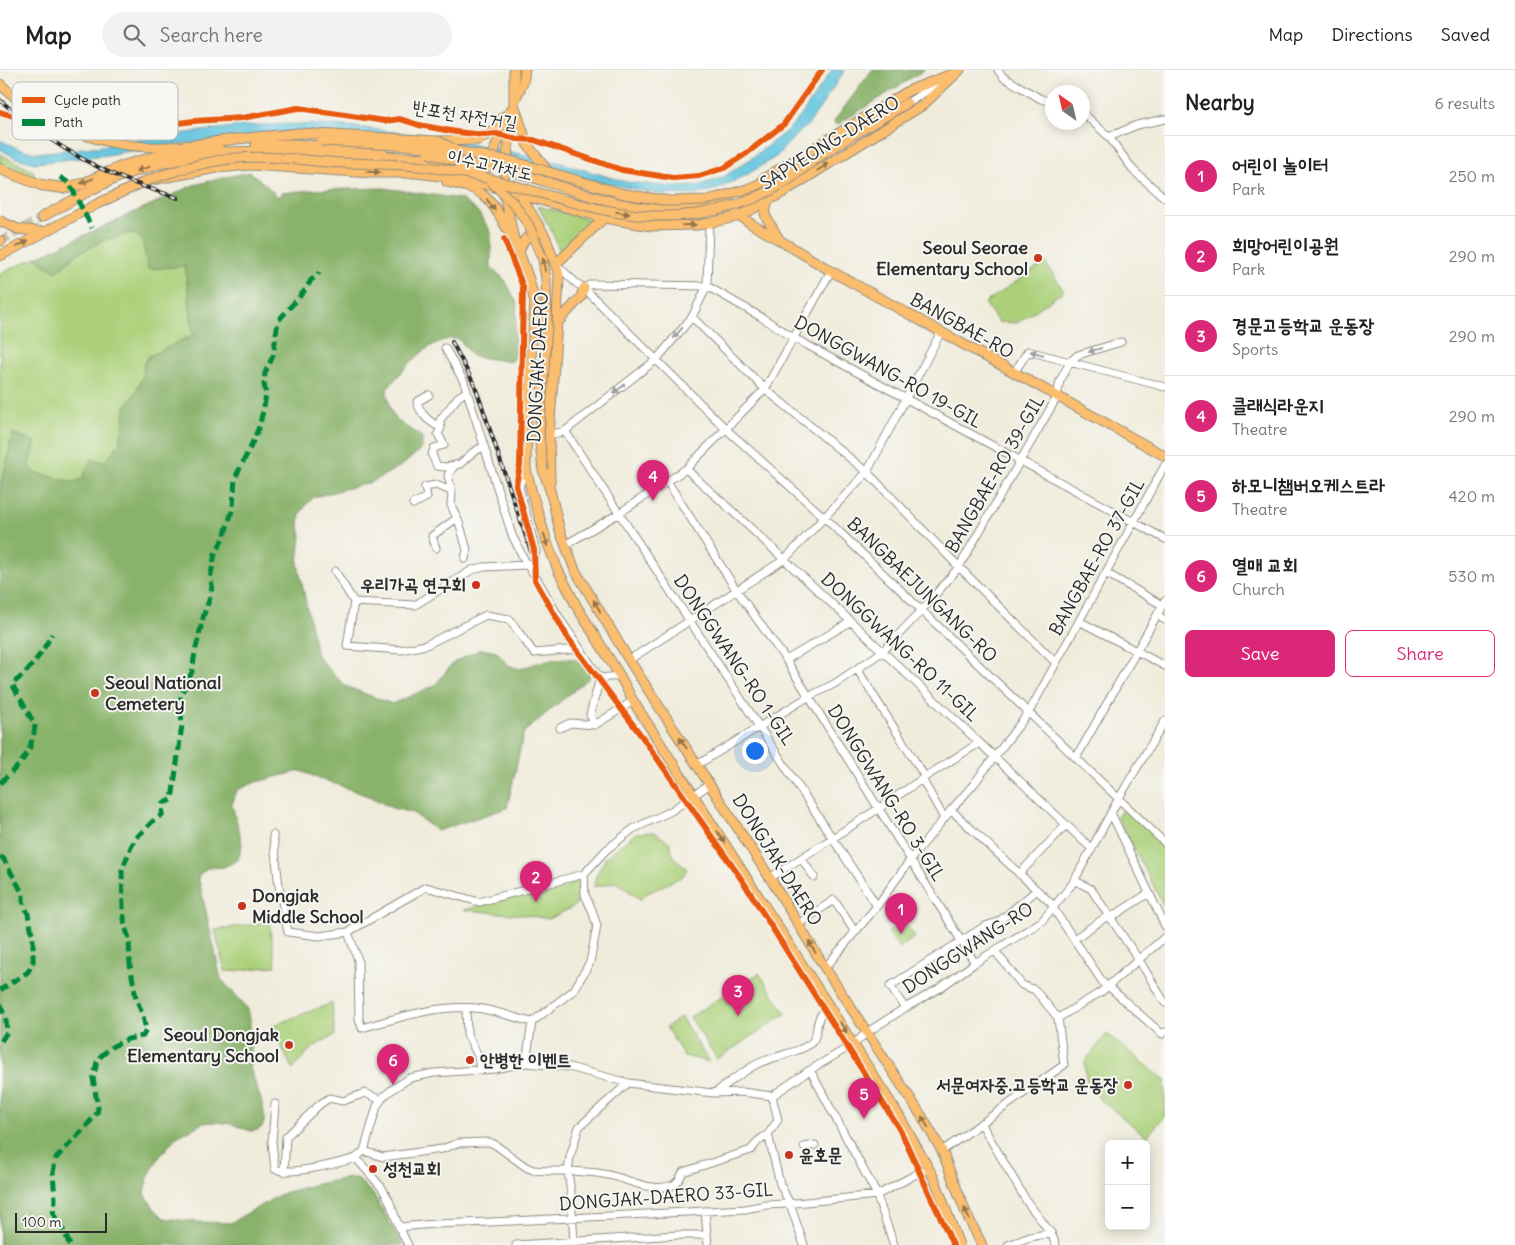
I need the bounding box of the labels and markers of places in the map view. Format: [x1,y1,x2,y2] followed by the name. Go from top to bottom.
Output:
[876,236,1028,280] place label: Seoul Seorae Elementary School
[1032,252,1044,264] marker: Seoul Seorae Elementary School
[637,460,669,501] pin: 4
[360,573,466,596] place label: 우리가곡 연구회
[470,579,482,591] marker: 우리가곡 연구회
[105,671,221,715] place label: Seoul National Cemetery
[89,687,101,699] marker: Seoul National Cemetery
[520,861,552,902] pin: 2
[252,884,364,928] place label: Dongjak Middle School
[885,893,917,934] pin: 1
[236,900,248,912] marker: Dongjak Middle School
[722,975,754,1016] pin: 3
[127,1023,279,1067] place label: Seoul Dongjak Elementary School
[283,1039,295,1051] marker: Seoul Dongjak Elementary School
[377,1044,409,1085] pin: 6
[480,1048,571,1071] place label: 안병한 이벤트
[464,1054,476,1066] marker: 안병한 이벤트
[936,1073,1119,1096] place label: 서문여자중.고등학교 운동장
[848,1078,880,1119] pin: 5
[1122,1079,1134,1091] marker: 서문여자중.고등학교 운동장
[799,1143,842,1166] place label: 윤호문
[783,1149,795,1161] marker: 윤호문
[383,1157,441,1180] place label: 성천교회
[367,1163,379,1175] marker: 성천교회

